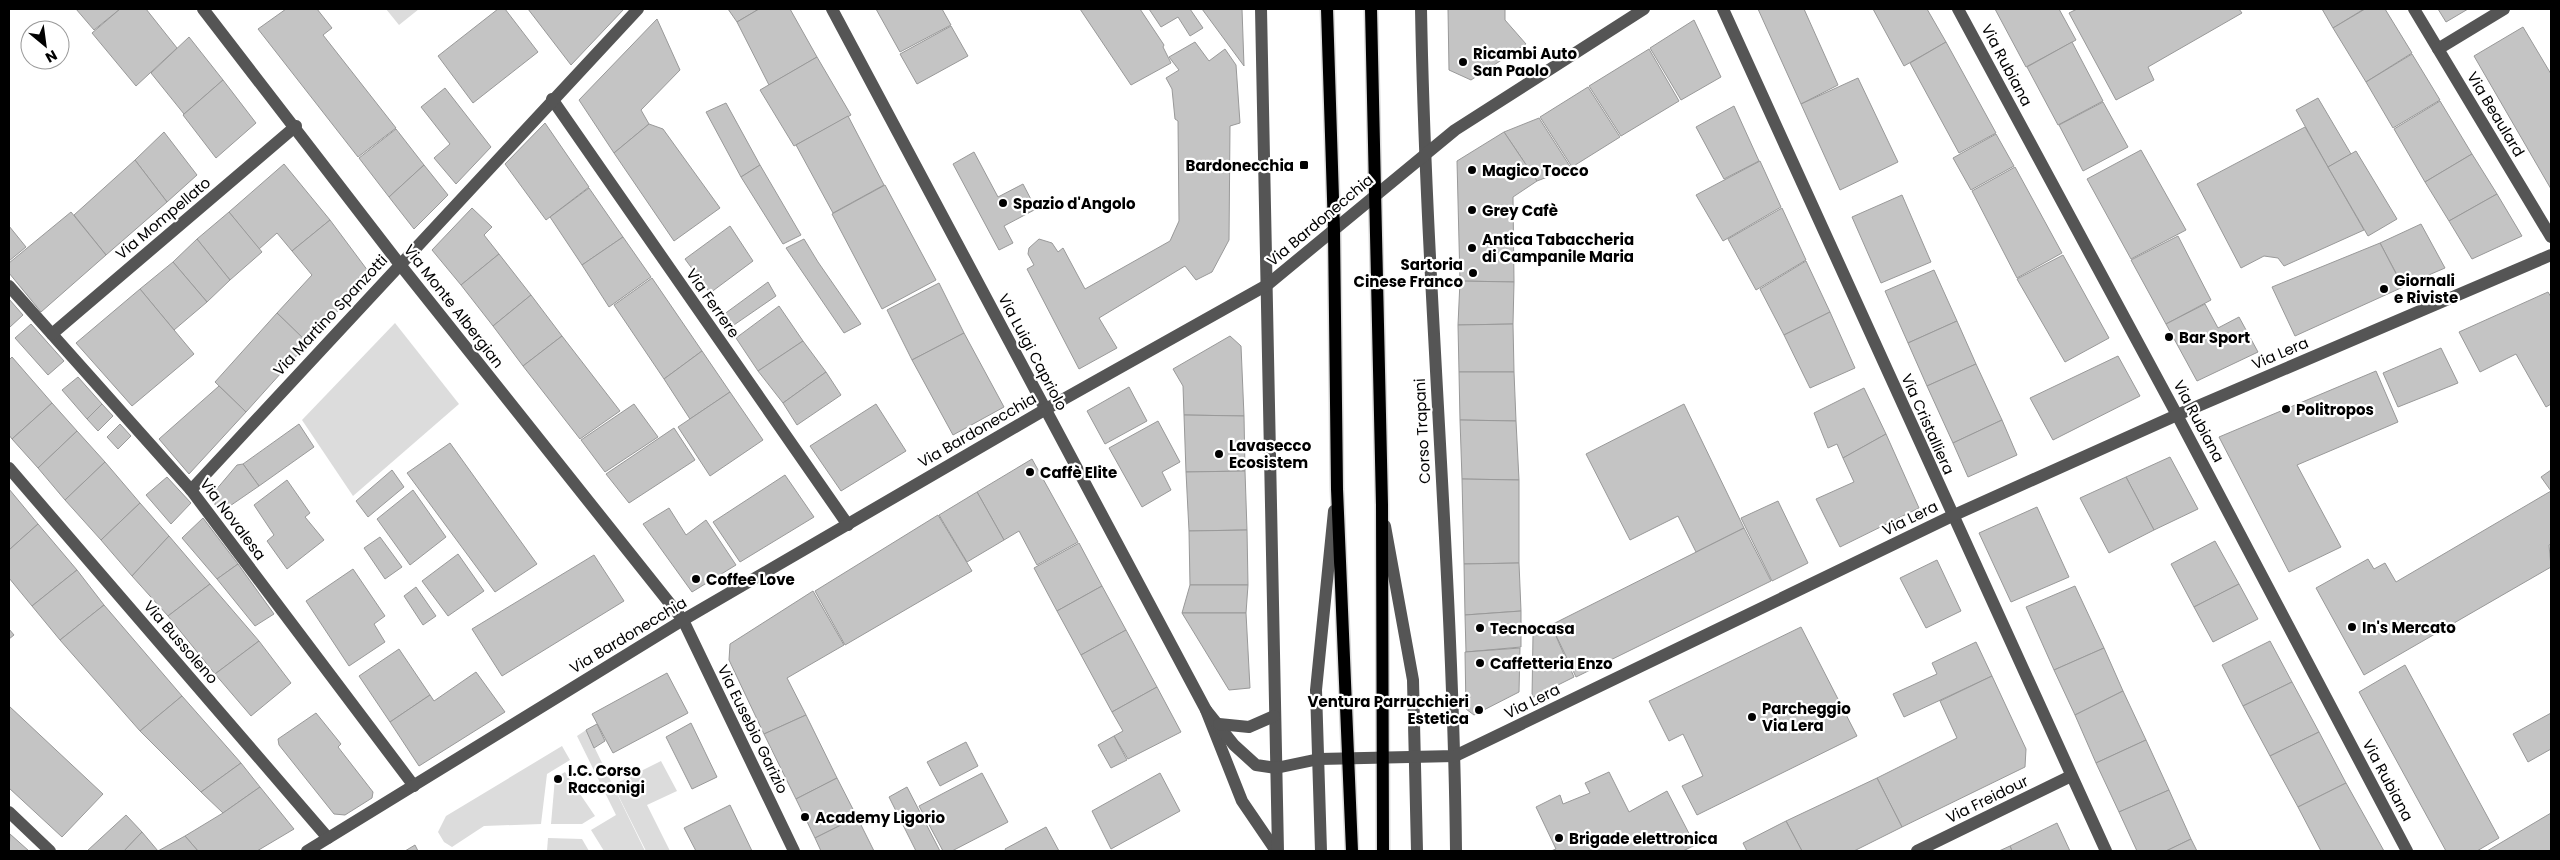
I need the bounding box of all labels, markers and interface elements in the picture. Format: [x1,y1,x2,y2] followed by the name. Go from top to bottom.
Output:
[20,20,70,70] north arrow
[1977,20,2037,110] street label: Via Rubiana
[1473,43,1577,81] place label: Ricambi Auto San Paolo
[42,45,61,68] text: N
[1457,56,1469,68] marker: Ricambi Auto San Paolo
[2462,68,2530,160] street label: Via Beaulard
[1186,155,1294,176] place label: Bardonecchia
[1298,159,1310,171] marker: Bardonecchia
[1482,160,1589,181] place label: Magico Tocco
[1466,164,1478,176] marker: Magico Tocco
[1262,169,1378,271] street label: Via Bardonecchia
[111,172,215,264] street label: Via Mompellato
[1013,193,1136,214] place label: Spazio d'Angolo
[997,197,1009,209] marker: Spazio d'Angolo
[1482,200,1558,221] place label: Grey Cafè
[1466,204,1478,216] marker: Grey Cafè
[1482,229,1634,267] place label: Antica Tabaccheria di Campanile Maria
[399,240,509,372] street label: Via Monte Albergian
[1466,242,1478,254] marker: Antica Tabaccheria di Campanile Maria
[268,250,392,380] street label: Via Martino Spanzotti
[1353,254,1463,292] place label: Sartoria Cinese Franco
[681,264,745,342] street label: Via Ferrere
[1467,267,1479,279] marker: Sartoria Cinese Franco
[2394,270,2458,308] place label: Giornali e Riviste
[2378,283,2390,295] marker: Giornali e Riviste
[993,290,1073,414] street label: Via Luigi Capriolo
[2179,327,2250,348] place label: Bar Sport
[2163,331,2175,343] marker: Bar Sport
[2249,332,2311,374] street label: Via Lera
[1896,370,1960,478] street label: Via Cristalliera
[2169,376,2229,466] street label: Via Rubiana
[1409,378,1435,484] street label: Corso Trapani
[914,388,1040,472] street label: Via Bardonecchia
[2296,399,2374,420] place label: Politropos
[2280,403,2292,415] marker: Politropos
[1229,435,1312,473] place label: Lavasecco Ecosistem
[1213,448,1225,460] marker: Lavasecco Ecosistem
[1040,462,1117,483] place label: Caffè Elite
[1024,466,1036,478] marker: Caffè Elite
[195,474,271,564] street label: Via Novalesa
[1879,496,1941,540] street label: Via Lera
[706,569,795,590] place label: Coffee Love
[690,573,702,585] marker: Coffee Love
[566,592,690,678] street label: Via Bardonecchia
[139,596,223,688] street label: Via Bussoleno
[2362,617,2456,638] place label: In's Mercato
[1490,618,1575,639] place label: Tecnocasa
[2346,621,2358,633] marker: In's Mercato
[1474,622,1486,634] marker: Tecnocasa
[1490,653,1613,674] place label: Caffetteria Enzo
[1474,657,1486,669] marker: Caffetteria Enzo
[713,661,793,797] street label: Via Eusebio Garizio
[1501,679,1563,723] street label: Via Lera
[1307,691,1469,729] place label: Ventura Parrucchieri Estetica
[1762,698,1851,736] place label: Parcheggio Via Lera
[1473,704,1485,716] marker: Ventura Parrucchieri Estetica
[1746,711,1758,723] marker: Parcheggio Via Lera
[2358,735,2418,825] street label: Via Rubiana
[568,760,645,798] place label: I.C. Corso Racconigi
[1942,770,2032,828] street label: Via Freidour
[552,773,564,785] marker: I.C. Corso Racconigi
[815,807,945,828] place label: Academy Ligorio
[799,811,811,823] marker: Academy Ligorio
[1569,828,1718,849] place label: Brigade elettronica
[1553,832,1565,844] marker: Brigade elettronica

